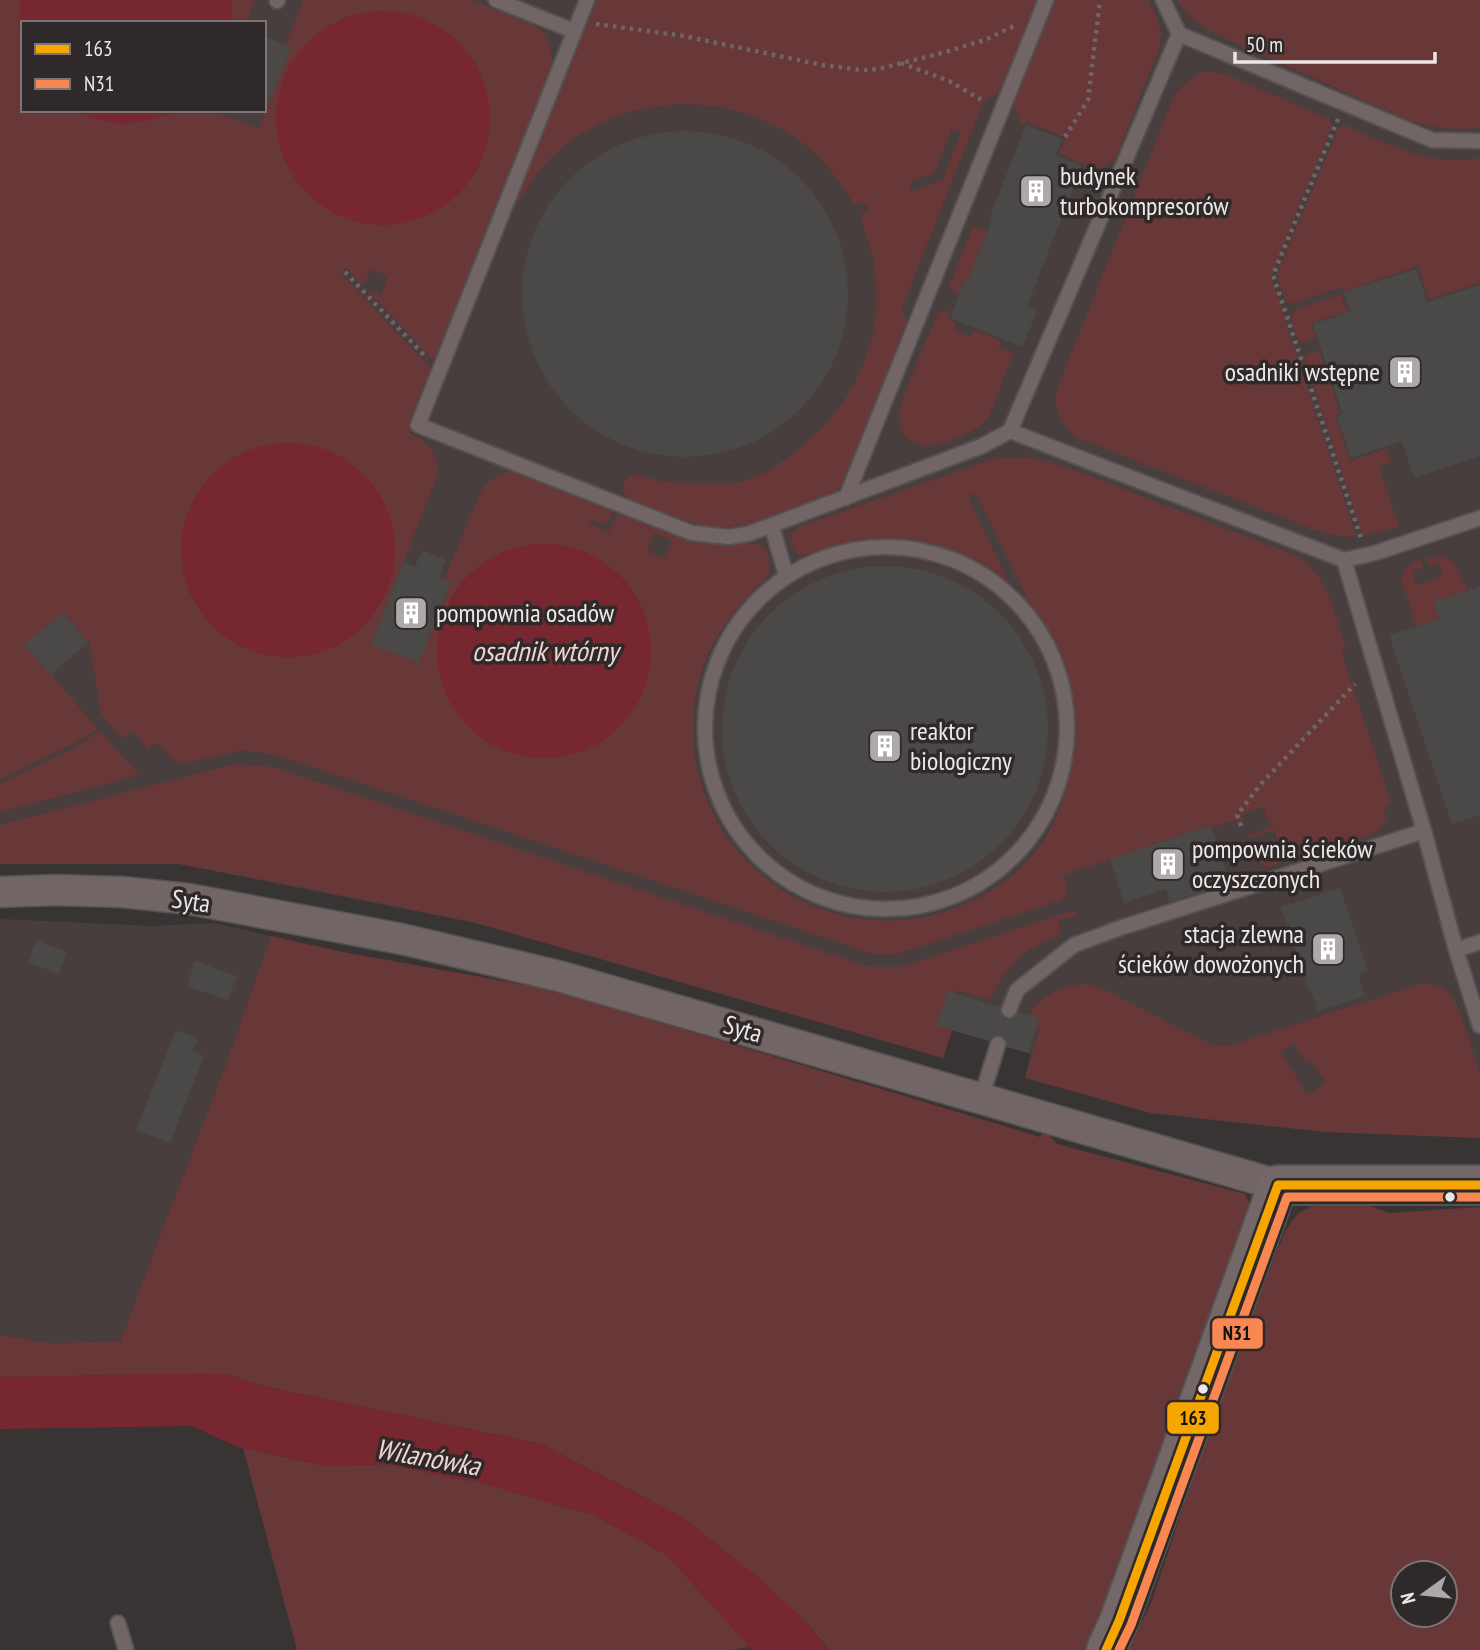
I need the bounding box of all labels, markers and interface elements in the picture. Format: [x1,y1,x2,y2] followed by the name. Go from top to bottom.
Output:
[21,21,266,112] legend
[1235,21,1434,65] scale bar
[1246,31,1283,58] text: 50 m
[84,35,112,62] text: 163
[84,70,114,97] text: N31
[1060,159,1229,222] place label: budynek turbokompresorów
[1017,172,1055,210] building icon: budynek turbokompresorów
[1386,353,1424,391] building icon: osadniki wstępne
[1225,355,1380,388] place label: osadniki wstępne
[392,594,430,632] building icon: pompownia osadów
[436,596,615,629] place label: pompownia osadów
[472,632,621,669] water label: osadnik wtórny
[910,714,1012,777] place label: reaktor biologiczny
[866,727,904,765] building icon: reaktor biologiczny
[1192,832,1373,895] place label: pompownia ścieków oczyszczonych
[1149,845,1187,883] building icon: pompownia ścieków oczyszczonych
[170,881,212,920] street label: Syta
[1118,917,1304,980] place label: stacja zlewna ścieków dowożonych
[1309,930,1347,968] building icon: stacja zlewna ścieków dowożonych
[720,1007,766,1050] street label: Syta
[1443,1190,1457,1204] unlabelled marker
[1211,1317,1264,1350] line badge: N31
[1223,1321,1251,1345] text: N31
[1196,1382,1210,1396] unlabelled marker
[1166,1401,1220,1435] line badge: 163
[1179,1406,1207,1430] text: 163
[373,1429,485,1484] water label: Wilanówka
[1389,1559,1459,1629] north arrow
[1395,1590,1420,1606] text: N

